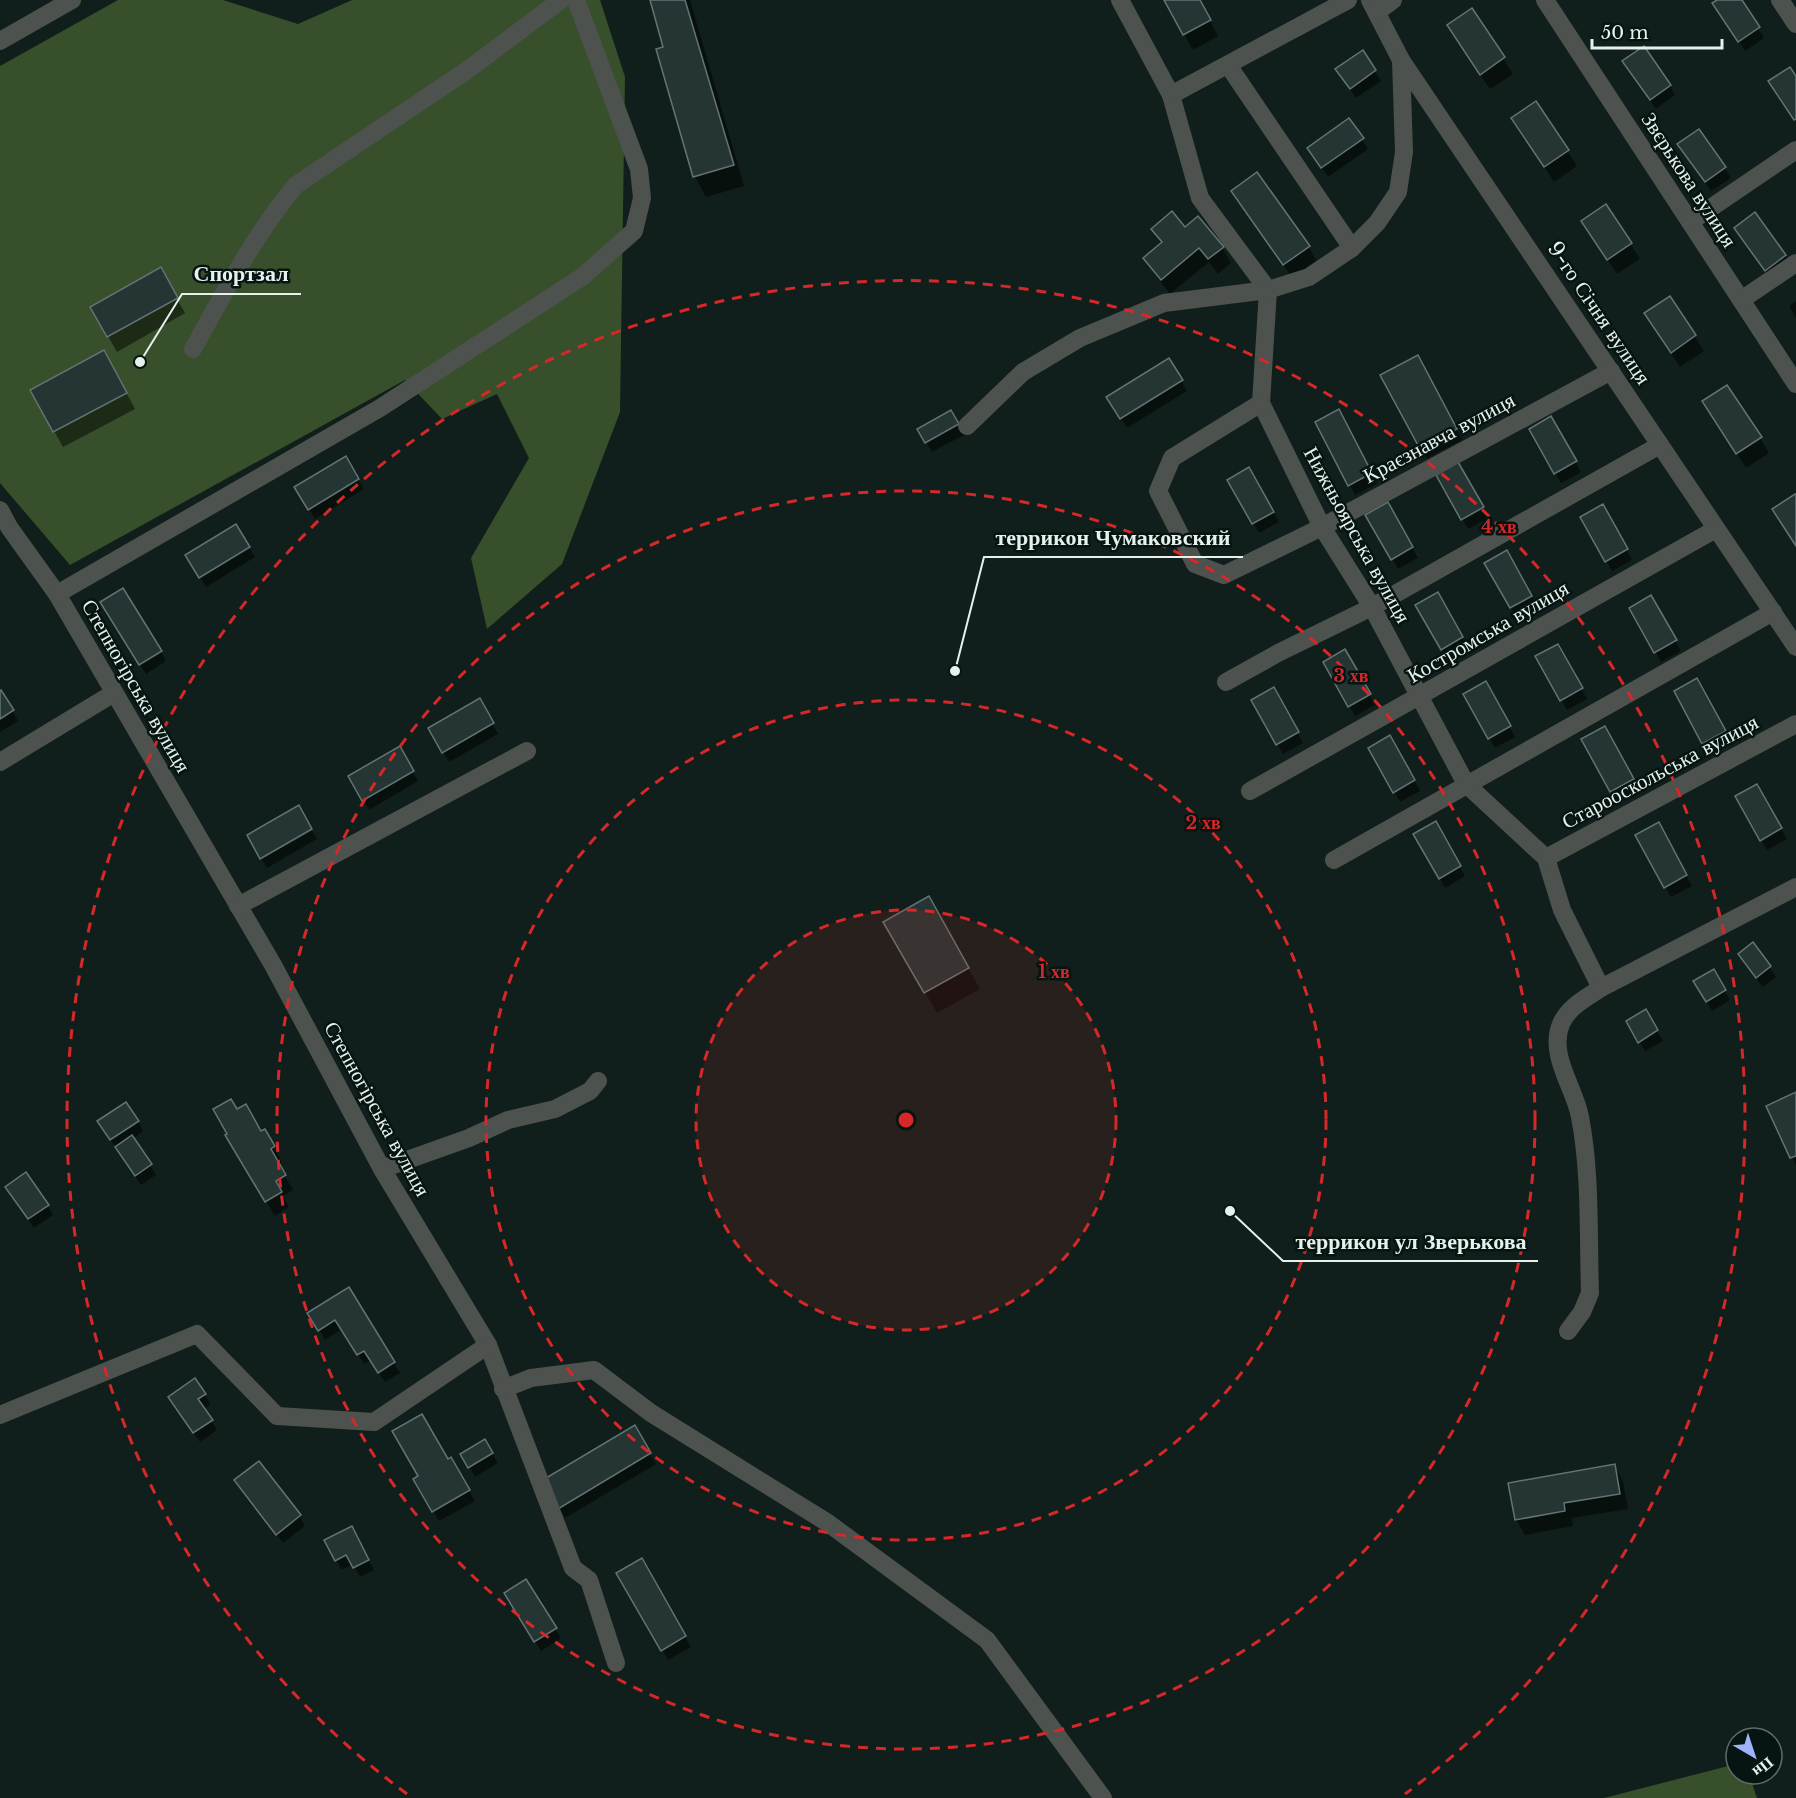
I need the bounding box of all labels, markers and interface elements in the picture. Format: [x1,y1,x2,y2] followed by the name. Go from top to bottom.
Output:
[1592,12,1722,50] scale bar
[1601,22,1649,44] text: 50 m
[1636,108,1742,253] street label: Звєрькова вулиця
[1542,237,1657,390] street label: 9-го Січня вулиця
[182,254,301,294] callout: Спортзал
[194,260,288,287] text: Спортзал
[1359,387,1520,489] street label: Краєзнавча вулиця
[1298,442,1416,628] street label: Нижньоярська вулиця
[1481,516,1517,538] text: 4 хв
[984,517,1243,557] callout: террикон Чумаковский
[995,524,1231,551] text: террикон Чумаковский
[1403,575,1574,689] street label: Костромська вулиця
[76,595,196,778] street label: Степногірська вулиця
[1334,665,1369,687] text: 3 хв
[1557,709,1763,835] street label: Старооскольська вулиця
[1185,812,1221,834] text: 2 хв
[1038,961,1070,983] text: 1 хв
[318,1017,436,1201] street label: Степногірська вулиця
[896,1110,916,1130] centre of rings
[1283,1221,1538,1261] callout: террикон ул Зверькова
[1295,1228,1527,1255] text: террикон ул Зверькова
[1724,1726,1784,1786] north arrow
[1749,1753,1778,1782] text: Пн

